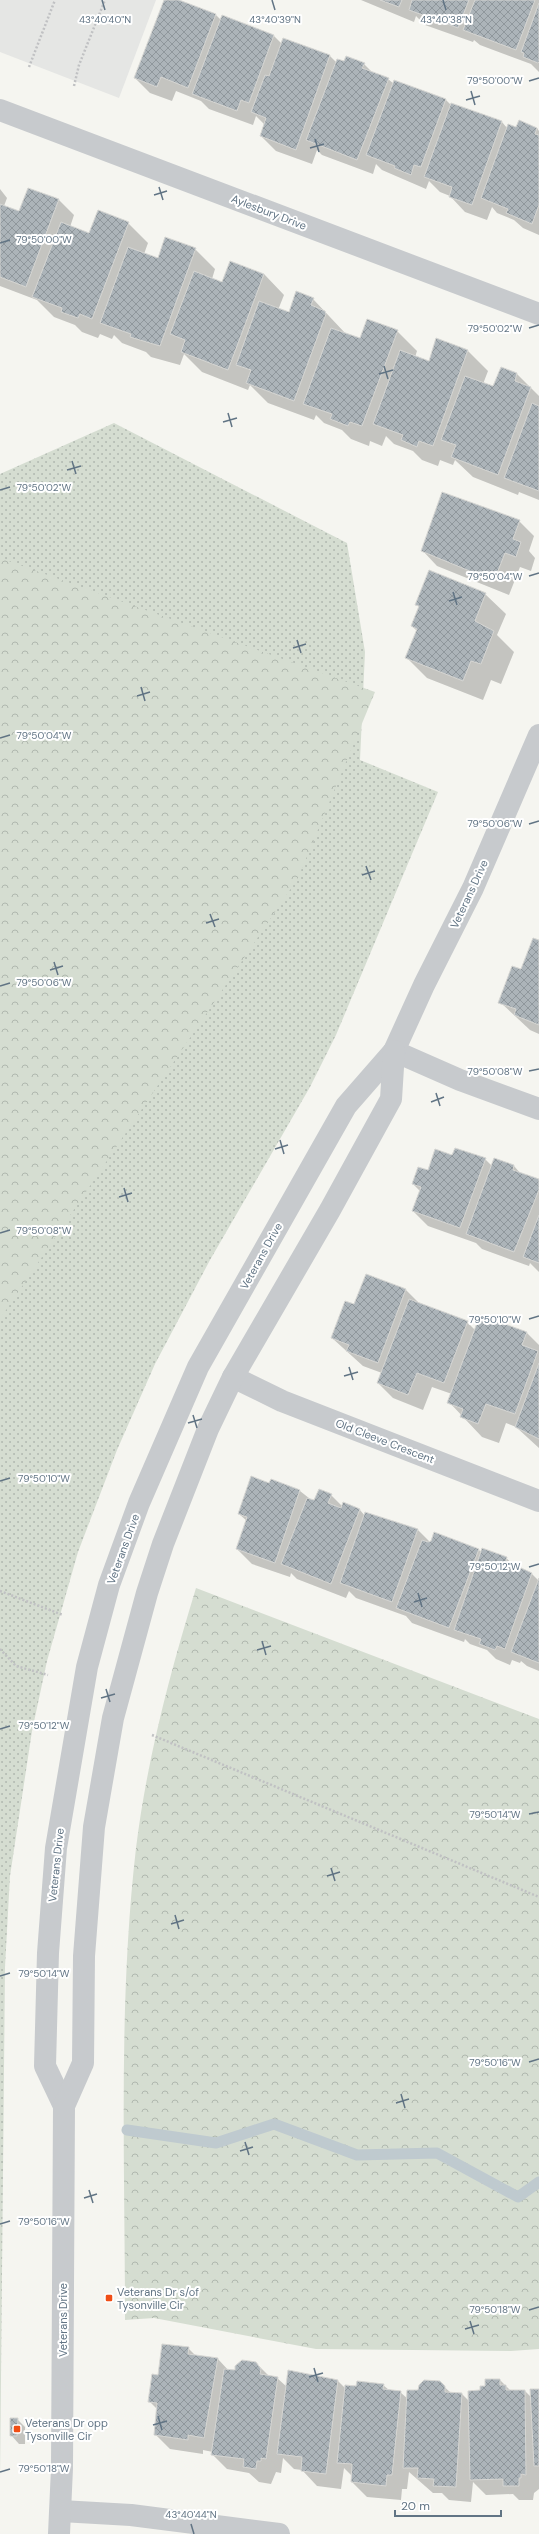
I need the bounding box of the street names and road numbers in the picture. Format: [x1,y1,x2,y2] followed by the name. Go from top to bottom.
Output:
[229,191,309,233] street label: Aylesbury Drive
[447,858,491,930] street label: Veterans Drive
[237,1220,285,1292] street label: Veterans Drive
[334,1416,436,1466] street label: Old Cleeve Crescent
[104,1512,142,1586] street label: Veterans Drive
[45,1827,67,1903] street label: Veterans Drive
[56,2283,70,2357] street label: Veterans Drive

